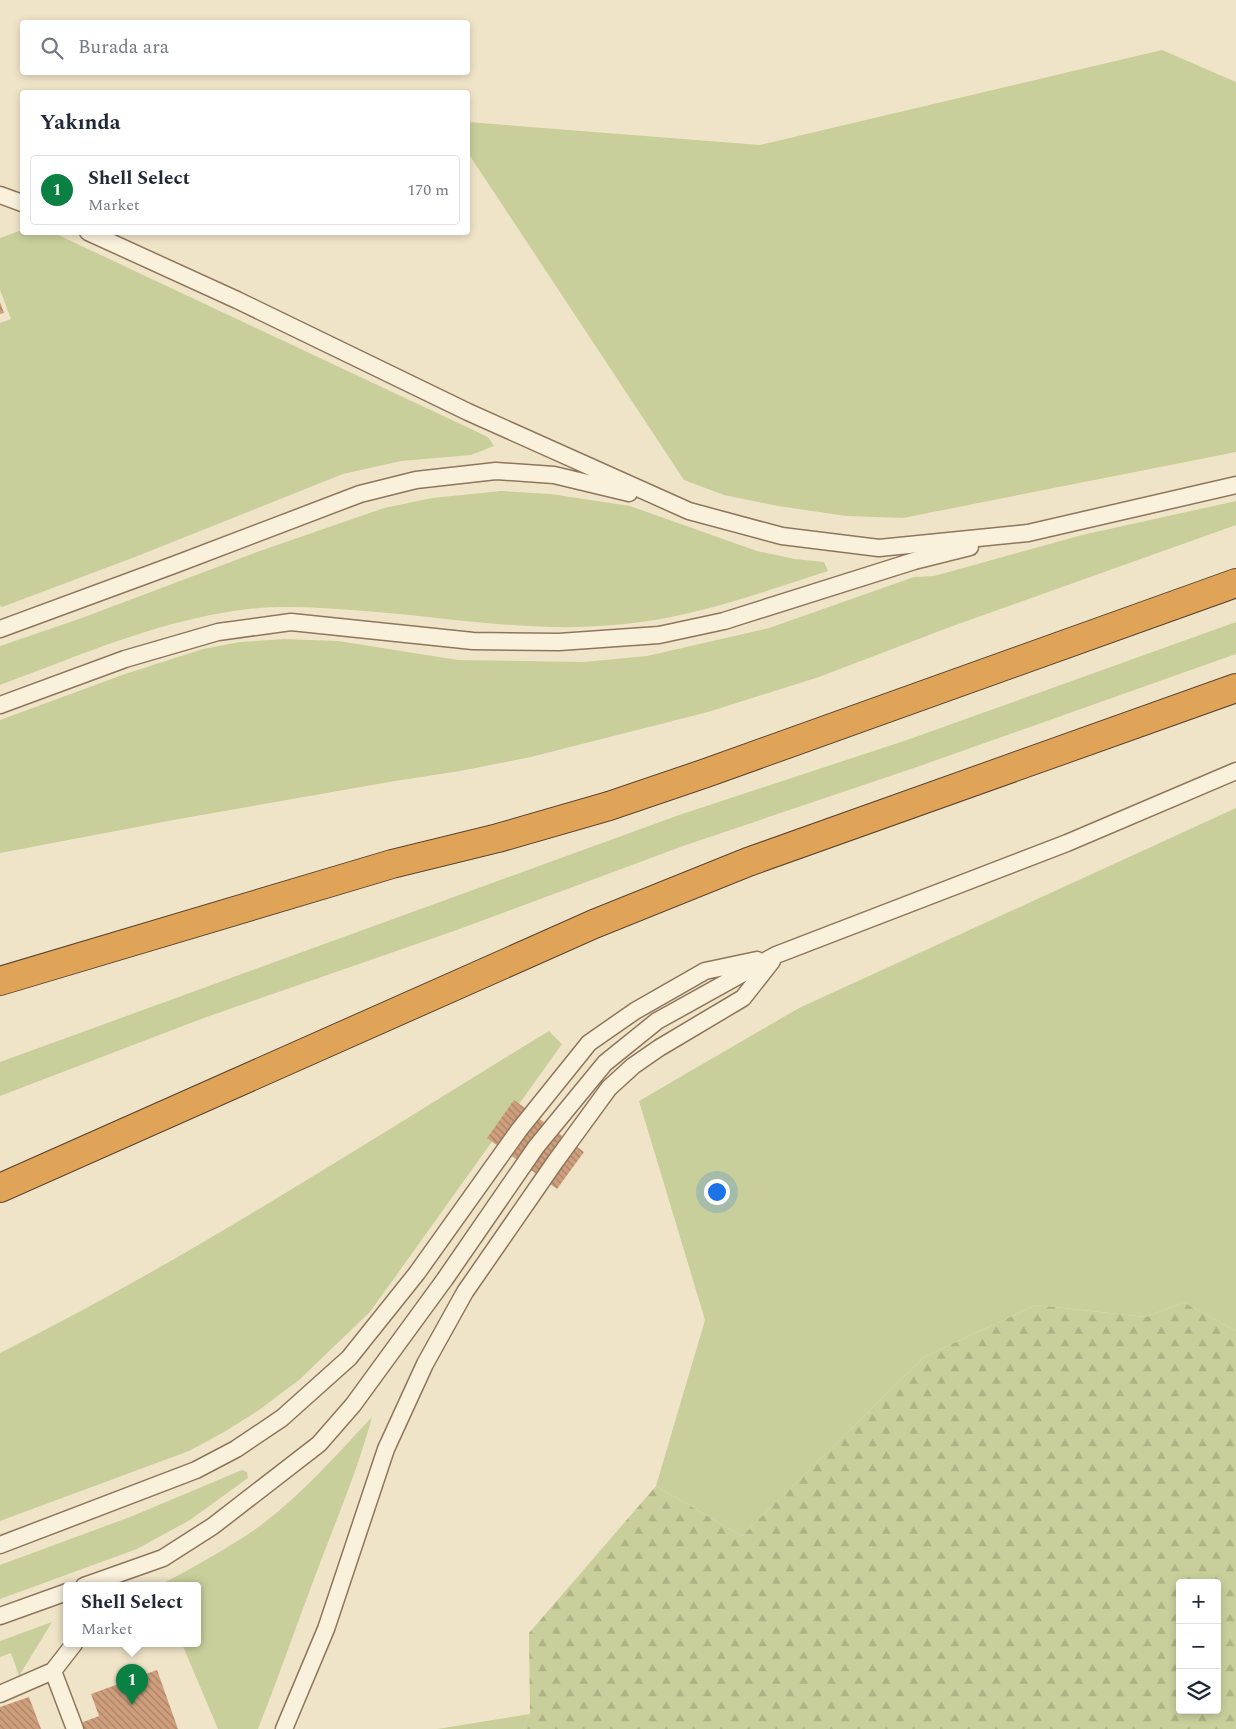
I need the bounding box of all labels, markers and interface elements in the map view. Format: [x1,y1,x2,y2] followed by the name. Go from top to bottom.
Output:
[20,20,470,75] search box
[78,33,169,62] text: Burada ara
[38,34,66,62] icon: search
[40,107,121,139] text: Yakında
[88,164,190,193] text: Shell Select
[53,178,61,202] text: 1
[407,178,449,202] text: 170 m
[88,193,140,217] text: Market
[704,1179,730,1205] your location
[1176,1579,1221,1714] map controls
[1176,1579,1221,1624] button: +
[63,1582,201,1647] popup
[81,1588,183,1617] text: Shell Select
[81,1617,132,1641] text: Market
[1176,1624,1221,1669] button: −
[116,1664,148,1705] pin: 1
[1176,1669,1221,1714] button: layers

